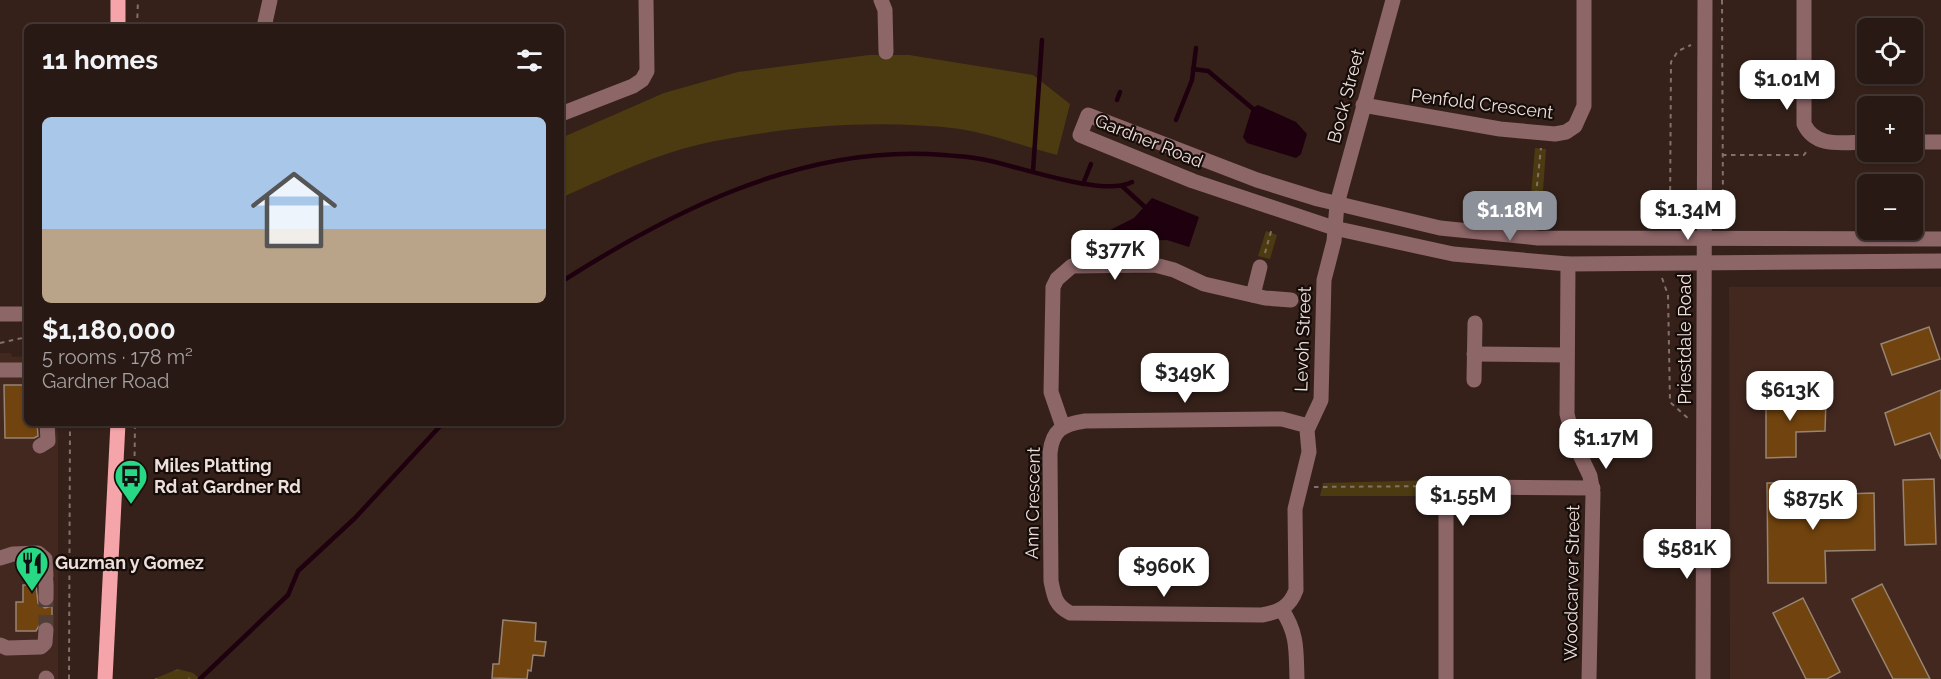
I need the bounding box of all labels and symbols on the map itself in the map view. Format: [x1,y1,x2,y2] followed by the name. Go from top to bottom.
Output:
[1323,46,1368,145] street label: Bock Street
[1738,60,1836,111] pin: $1.01M
[1410,84,1555,123] street label: Penfold Crescent
[1092,109,1206,172] street label: Gardner Road
[1639,190,1737,241] pin: $1.34M
[1461,191,1559,242] pin: $1.18M
[1073,230,1157,281] pin: $377K
[1674,274,1695,404] street label: Priestdale Road
[1290,286,1315,392] street label: Levoh Street
[1143,353,1227,404] pin: $349K
[1748,371,1832,422] pin: $613K
[1557,419,1655,470] pin: $1.17M
[1021,447,1044,559] street label: Ann Crescent
[154,455,301,497] place label: Miles Platting Rd at Gardner Rd
[113,458,149,505] bus stop icon: Miles Platting Rd at Gardner Rd
[1414,476,1512,527] pin: $1.55M
[1771,480,1855,531] pin: $875K
[1560,505,1583,661] street label: Woodcarver Street
[1645,529,1729,580] pin: $581K
[14,545,50,592] restaurant icon: Guzman y Gomez
[1122,547,1206,598] pin: $960K
[55,552,204,573] place label: Guzman y Gomez

